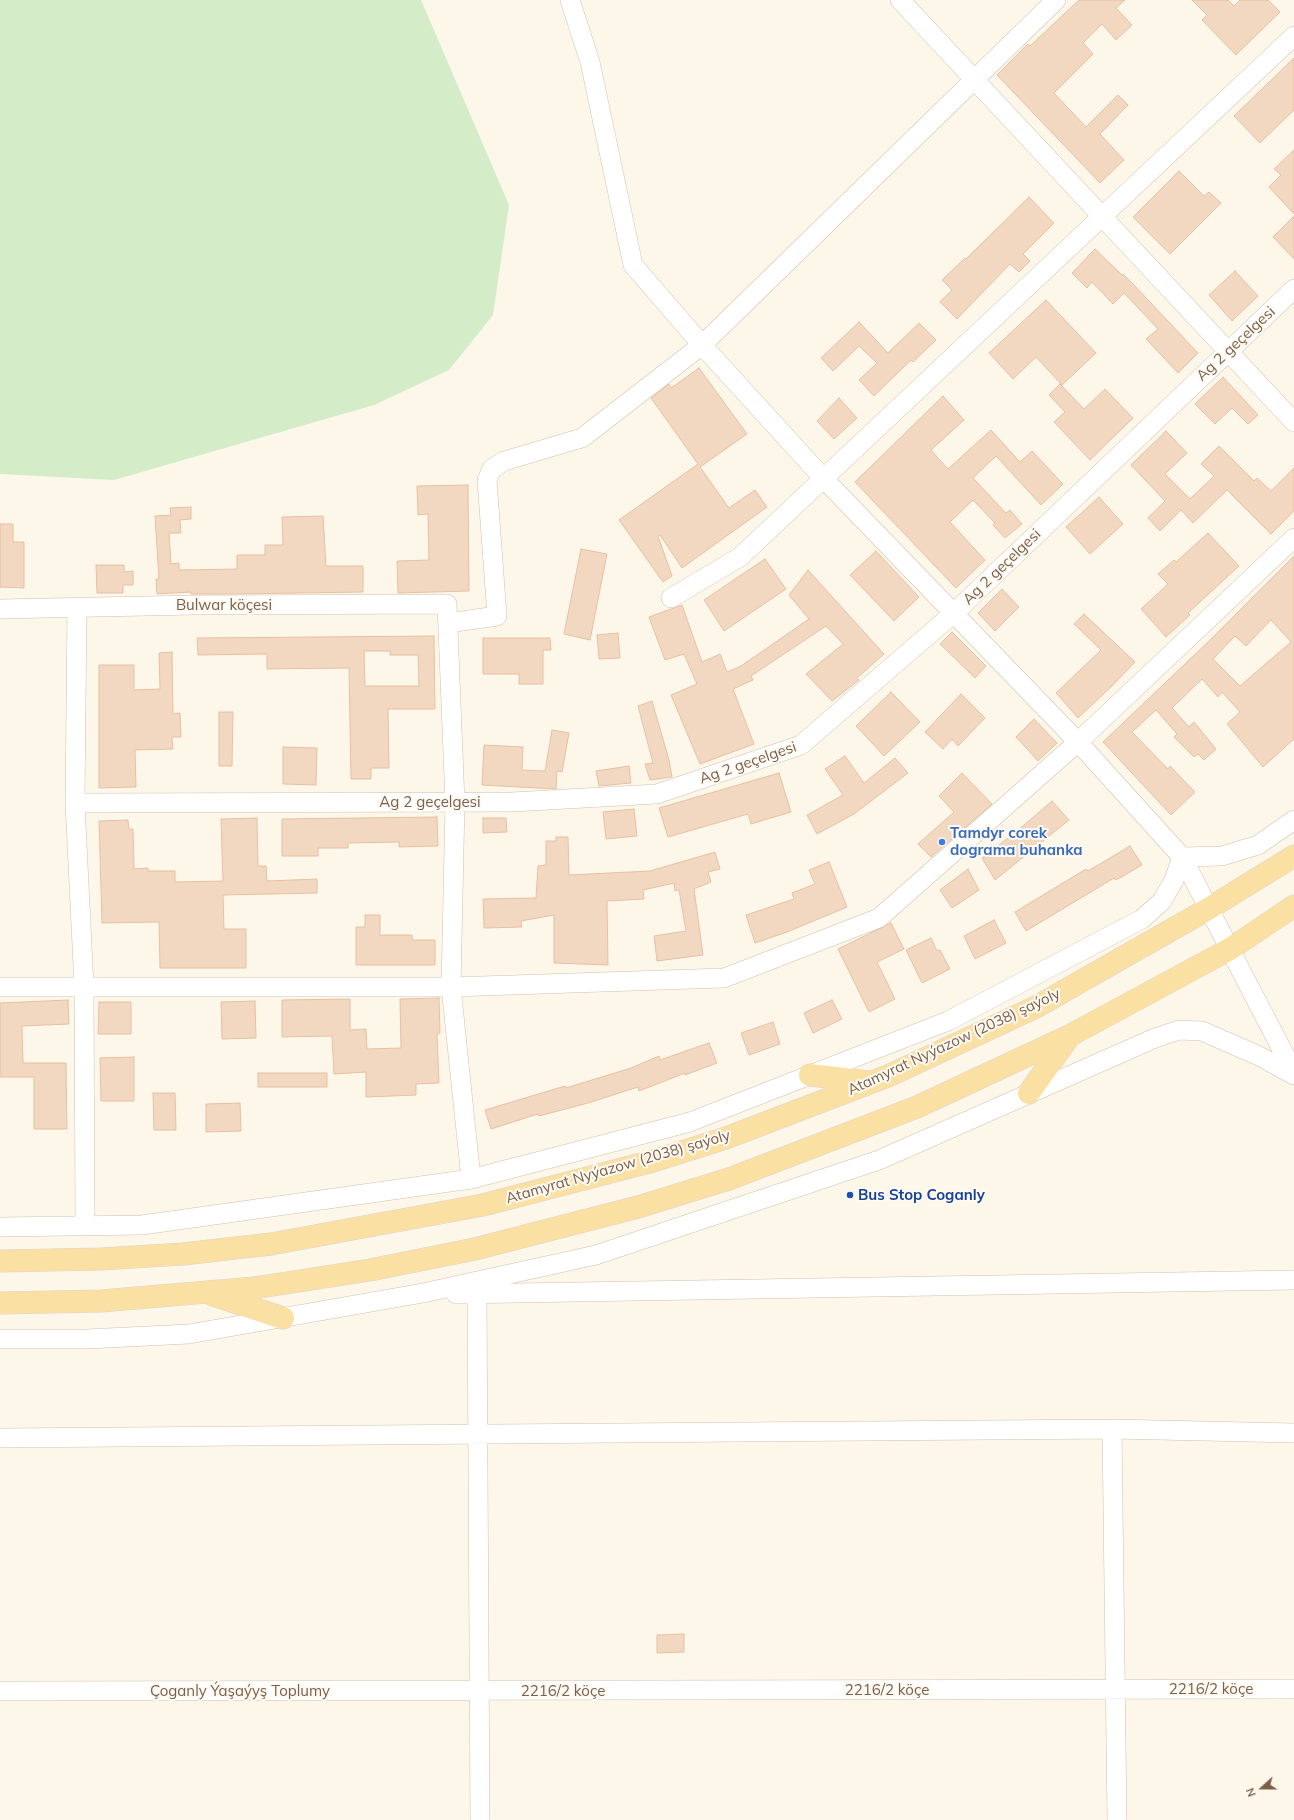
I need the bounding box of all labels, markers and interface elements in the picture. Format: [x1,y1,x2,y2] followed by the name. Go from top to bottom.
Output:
[1193,303,1279,385] street label: Ag 2 geçelgesi
[959,525,1045,609] street label: Ag 2 geçelgesi
[176,596,272,614] street label: Bulwar köçesi
[697,738,799,788] street label: Ag 2 geçelgesi
[379,793,481,811] street label: Ag 2 geçelgesi
[950,824,1083,859] place label: Tamdyr corek dograma buhanka
[937,837,947,847] marker: Tamdyr corek dograma buhanka
[845,985,1063,1099] street label: Atamyrat Nyýazow (2038) şaýoly
[504,1126,732,1208] street label: Atamyrat Nyýazow (2038) şaýoly
[858,1186,985,1204] place label: Bus Stop Coganly
[845,1190,855,1200] marker: Bus Stop Coganly
[1169,1680,1253,1698] street label: 2216/2 köçe
[845,1681,929,1699] street label: 2216/2 köçe
[150,1682,330,1700] street label: Çoganly Ýaşaýyş Toplumy
[521,1682,605,1700] street label: 2216/2 köçe
[1242,1768,1282,1808] north arrow
[1243,1786,1259,1799] text: N

